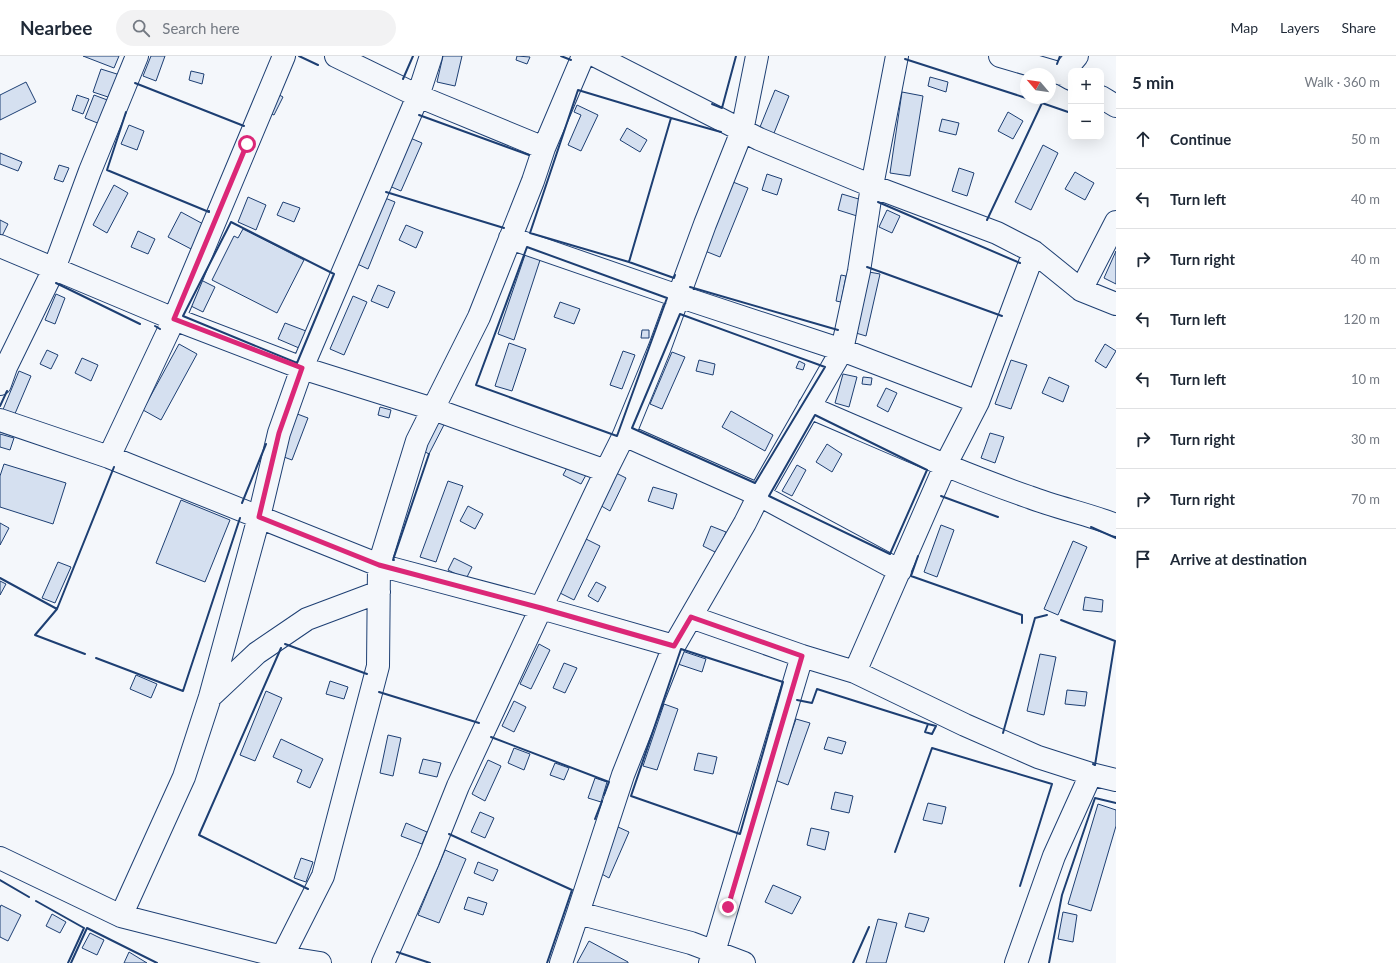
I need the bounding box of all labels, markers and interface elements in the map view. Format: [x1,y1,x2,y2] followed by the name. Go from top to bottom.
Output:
[116,10,396,46] search box
[20,16,92,39] text: Nearbee
[130,17,152,39] icon: search
[162,19,240,37] text: Search here
[1230,19,1258,36] text: Map
[1280,19,1320,36] text: Layers
[1342,19,1376,36] text: Share
[1020,68,1056,104] north arrow
[1068,68,1104,140] map controls
[1068,68,1104,104] button: +
[1132,72,1174,93] text: 5 min
[1304,74,1380,90] text: Walk · 360 m
[1068,104,1104,140] button: −
[1132,128,1154,150] icon: ahead
[1170,130,1231,148] text: Continue
[1351,131,1380,147] text: 50 m
[238,135,256,153] route start
[1132,188,1154,210] icon: left
[1170,190,1226,208] text: Turn left
[1351,191,1380,207] text: 40 m
[1132,248,1154,270] icon: right
[1170,250,1235,268] text: Turn right
[1351,251,1380,267] text: 40 m
[1132,308,1154,330] icon: left
[1170,310,1226,328] text: Turn left
[1343,311,1380,327] text: 120 m
[1132,368,1154,390] icon: left
[1170,370,1226,388] text: Turn left
[1351,371,1380,387] text: 10 m
[1132,428,1154,450] icon: right
[1170,430,1235,448] text: Turn right
[1351,431,1380,447] text: 30 m
[1132,488,1154,510] icon: right
[1170,490,1235,508] text: Turn right
[1351,491,1380,507] text: 70 m
[1132,548,1154,570] icon: arrive
[1170,550,1307,568] text: Arrive at destination
[719,898,737,916] route end

